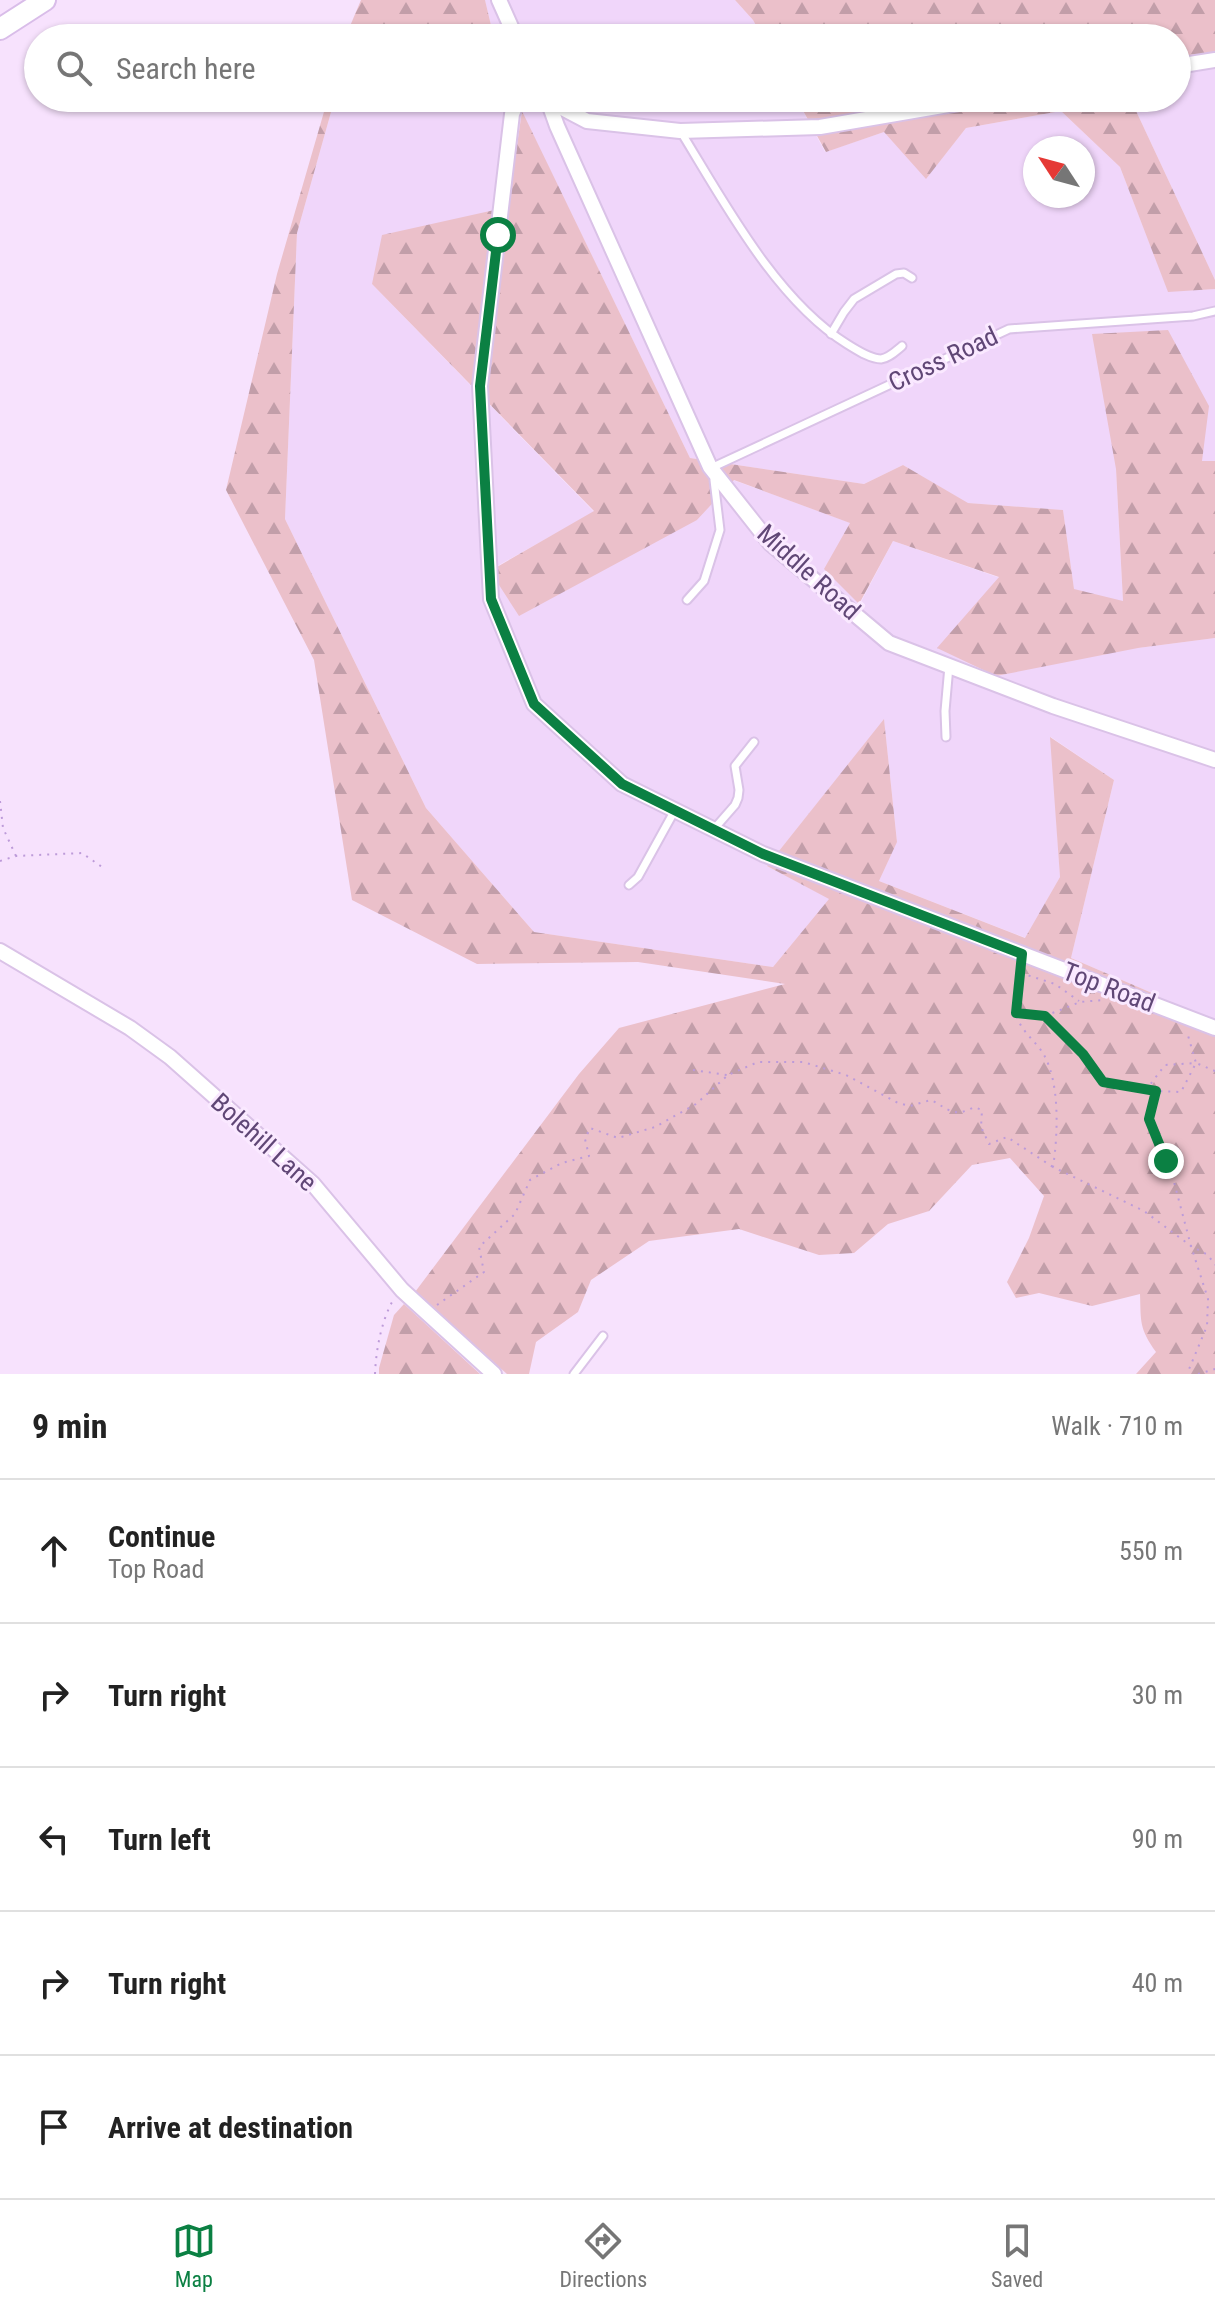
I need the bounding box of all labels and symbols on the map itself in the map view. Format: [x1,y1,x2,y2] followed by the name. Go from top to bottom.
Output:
[1023,136,1095,208] north arrow
[480,217,516,253] route start
[883,321,1003,397] street label: Cross Road
[752,518,866,626] street label: Middle Road
[1059,956,1159,1018] street label: Top Road
[205,1087,323,1197] street label: Bolehill Lane
[1148,1143,1184,1179] route end

